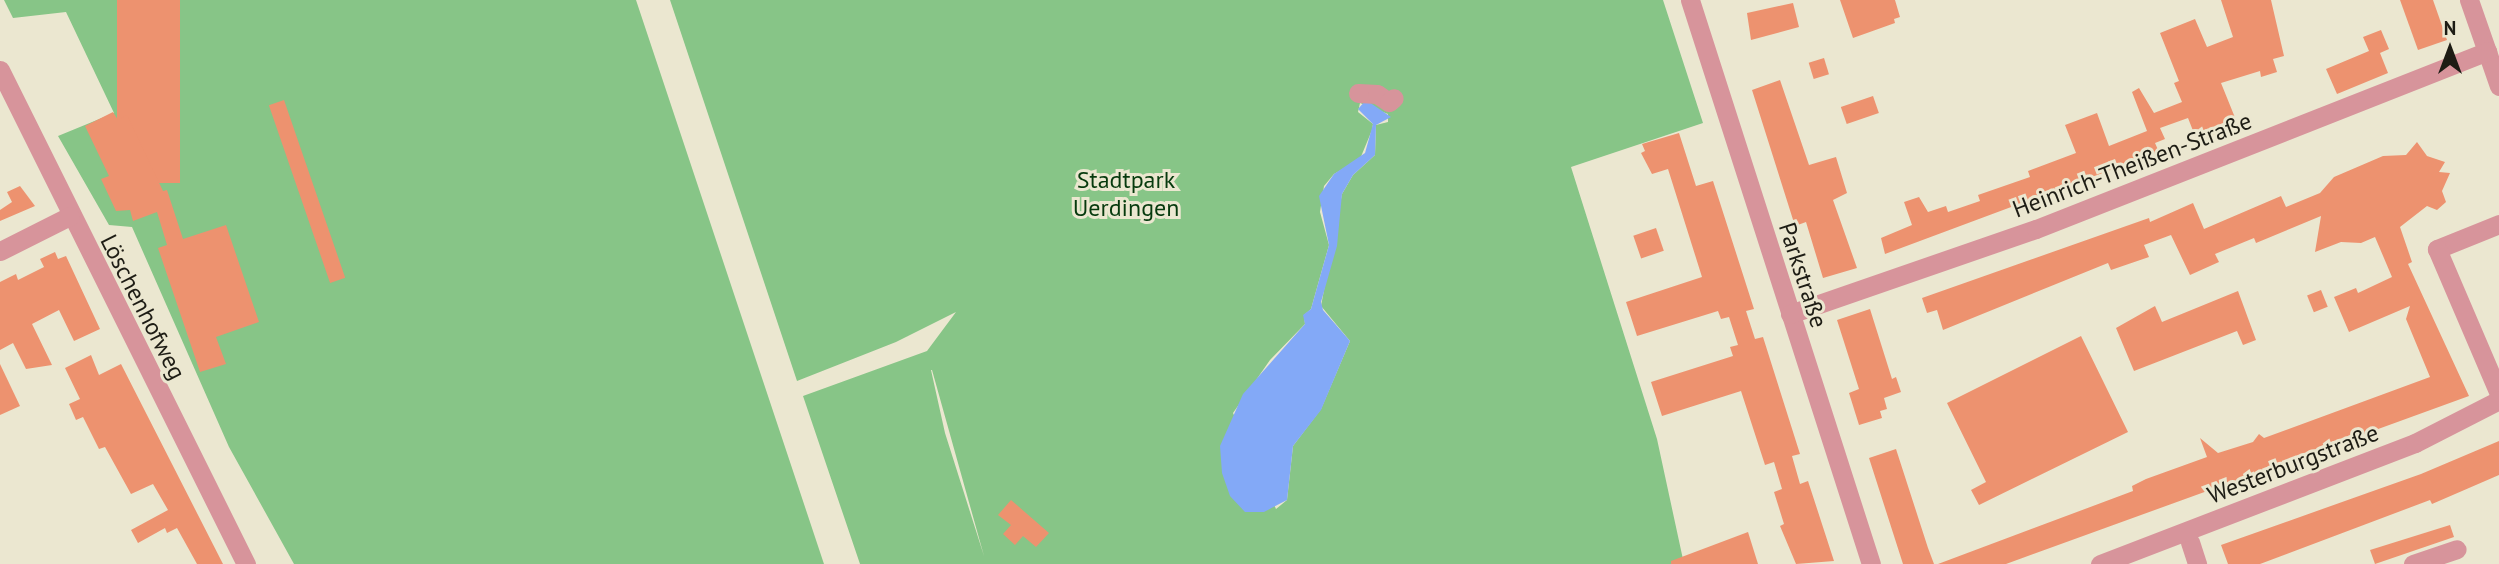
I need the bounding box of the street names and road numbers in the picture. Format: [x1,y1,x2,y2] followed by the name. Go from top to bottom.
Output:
[2008,106,2256,224] street label: Heinrich-Theißen-Straße
[1772,219,1834,331] street label: Parkstraße
[94,230,192,384] street label: Löschenhofweg
[2203,418,2383,510] street label: Westerburgstraße

